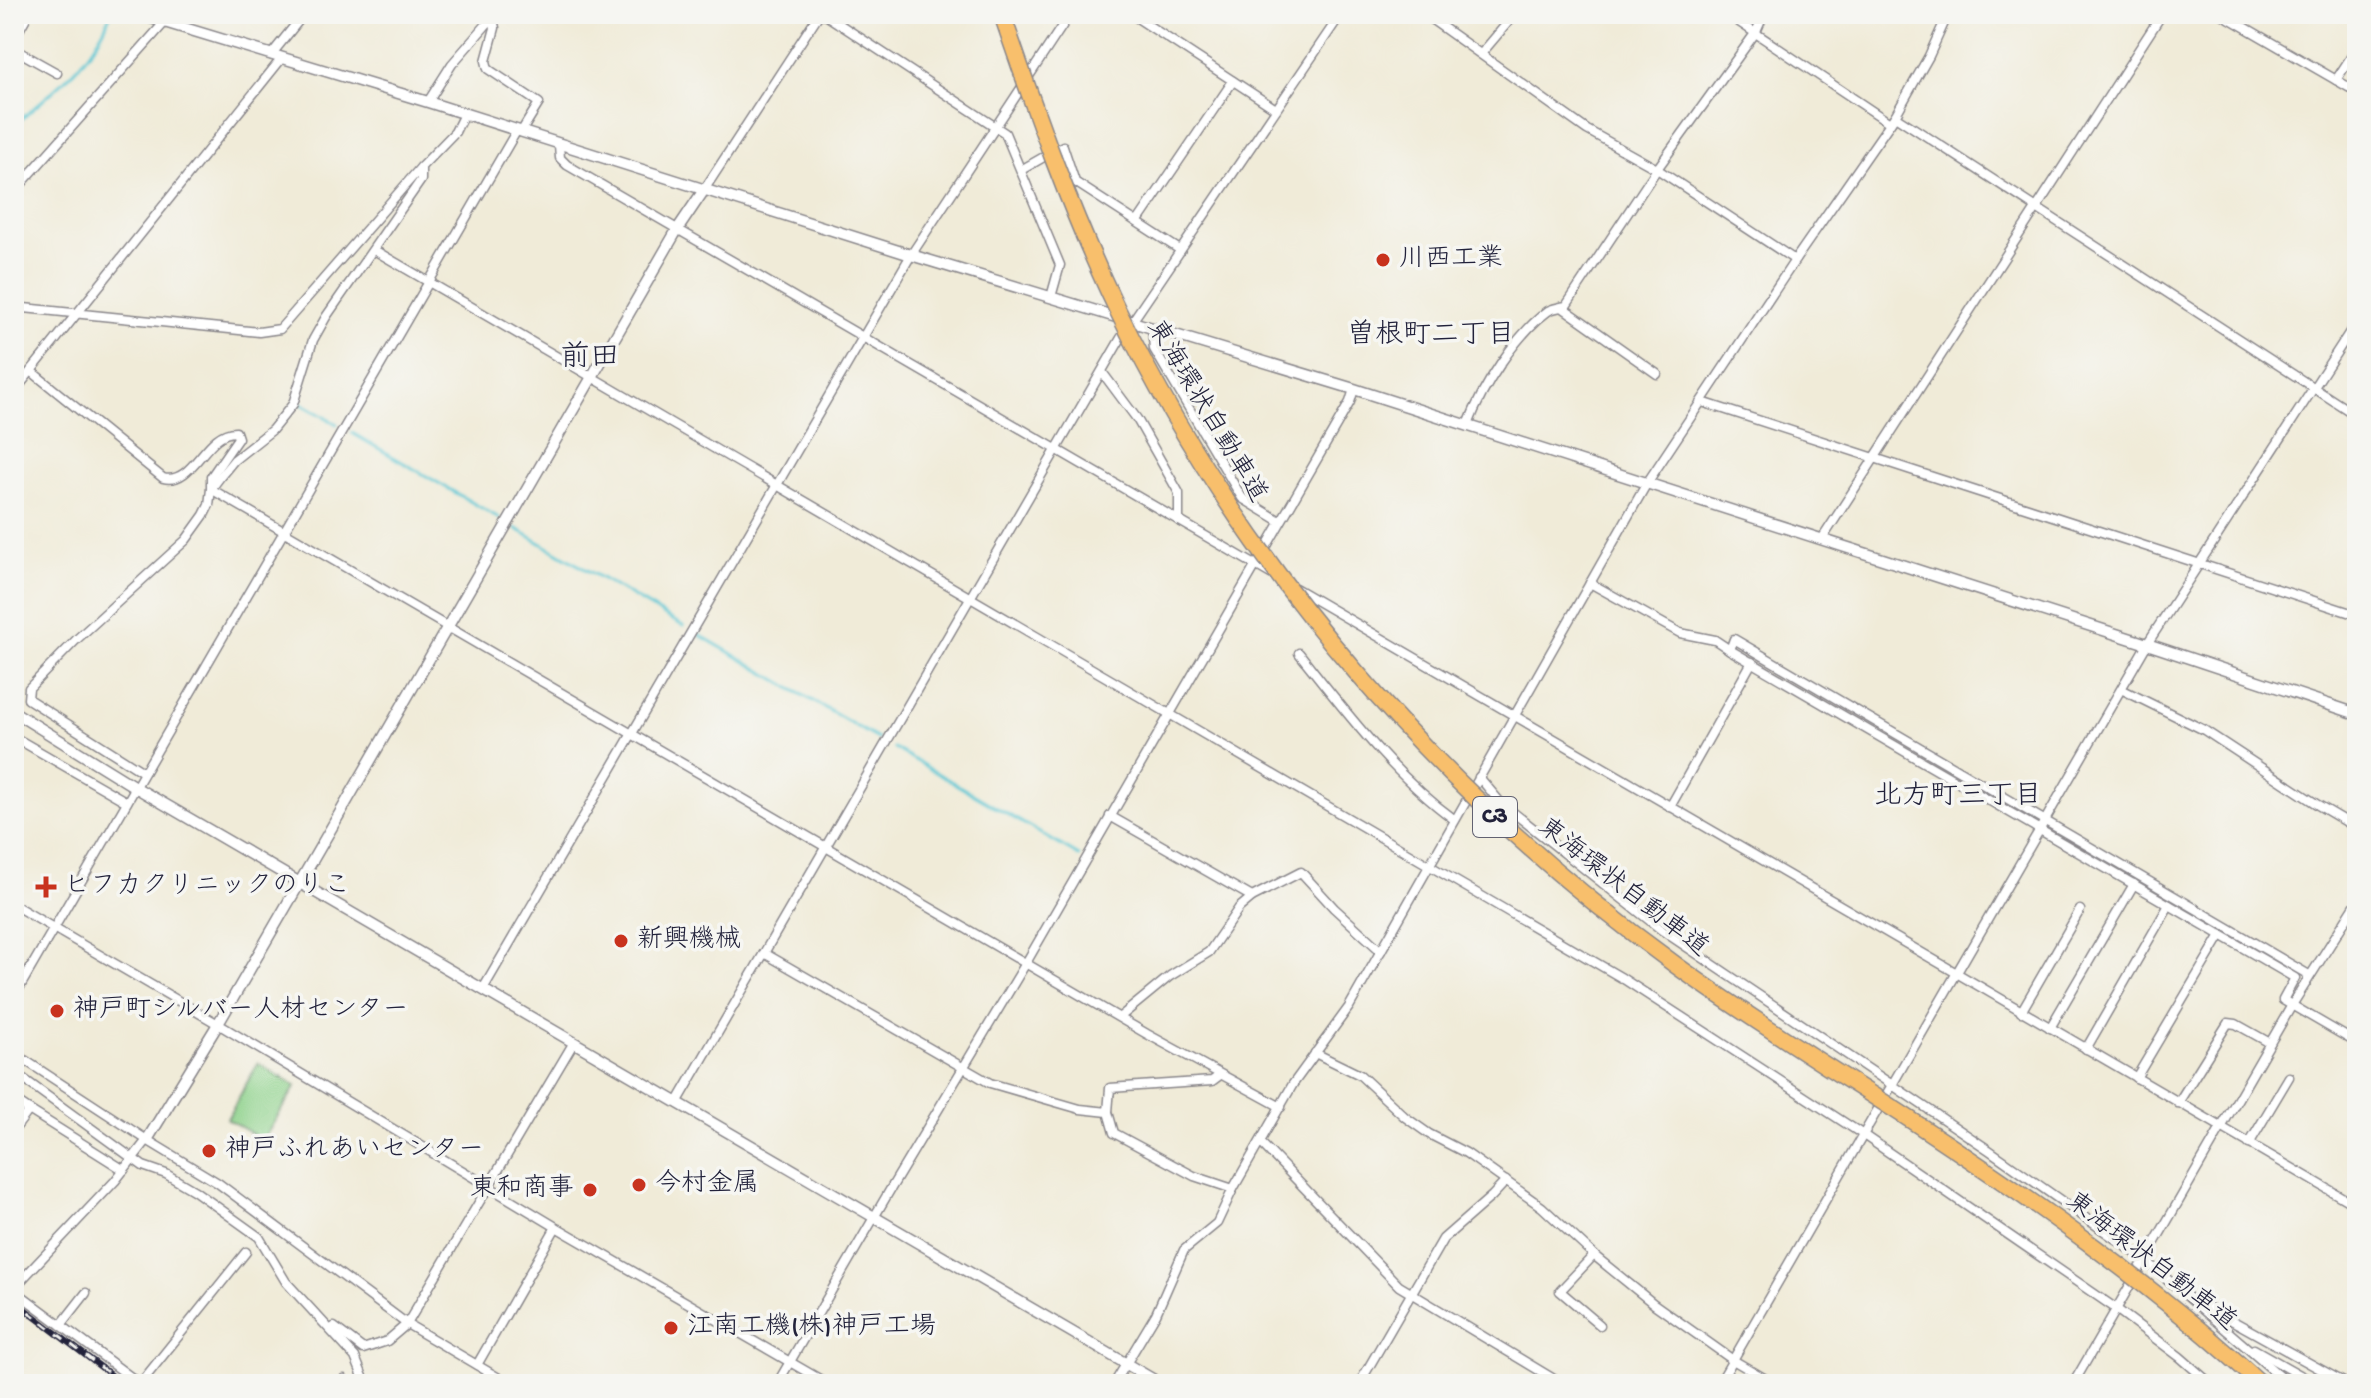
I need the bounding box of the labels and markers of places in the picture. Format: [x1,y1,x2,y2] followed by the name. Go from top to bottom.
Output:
[1399,244,1503,276] place label: 川西工業
[1374,251,1392,269] marker: 川西工業
[64,872,350,903] place label: ヒフカクリニックのりこ
[35,876,57,898] marker: ヒフカクリニックのりこ
[637,925,741,957] place label: 新興機械
[612,932,630,950] marker: 新興機械
[73,995,408,1027] place label: 神戸町シルバー人材センター
[48,1002,66,1020] marker: 神戸町シルバー人材センター
[225,1135,484,1167] place label: 神戸ふれあいセンター
[200,1142,218,1160] marker: 神戸ふれあいセンター
[655,1168,759,1201] place label: 今村金属
[470,1173,574,1206] place label: 東和商事
[630,1176,648,1194] marker: 今村金属
[581,1181,599,1199] marker: 東和商事
[687,1311,936,1344] place label: 江南工機(株)神戸工場
[662,1319,680,1337] marker: 江南工機(株)神戸工場

